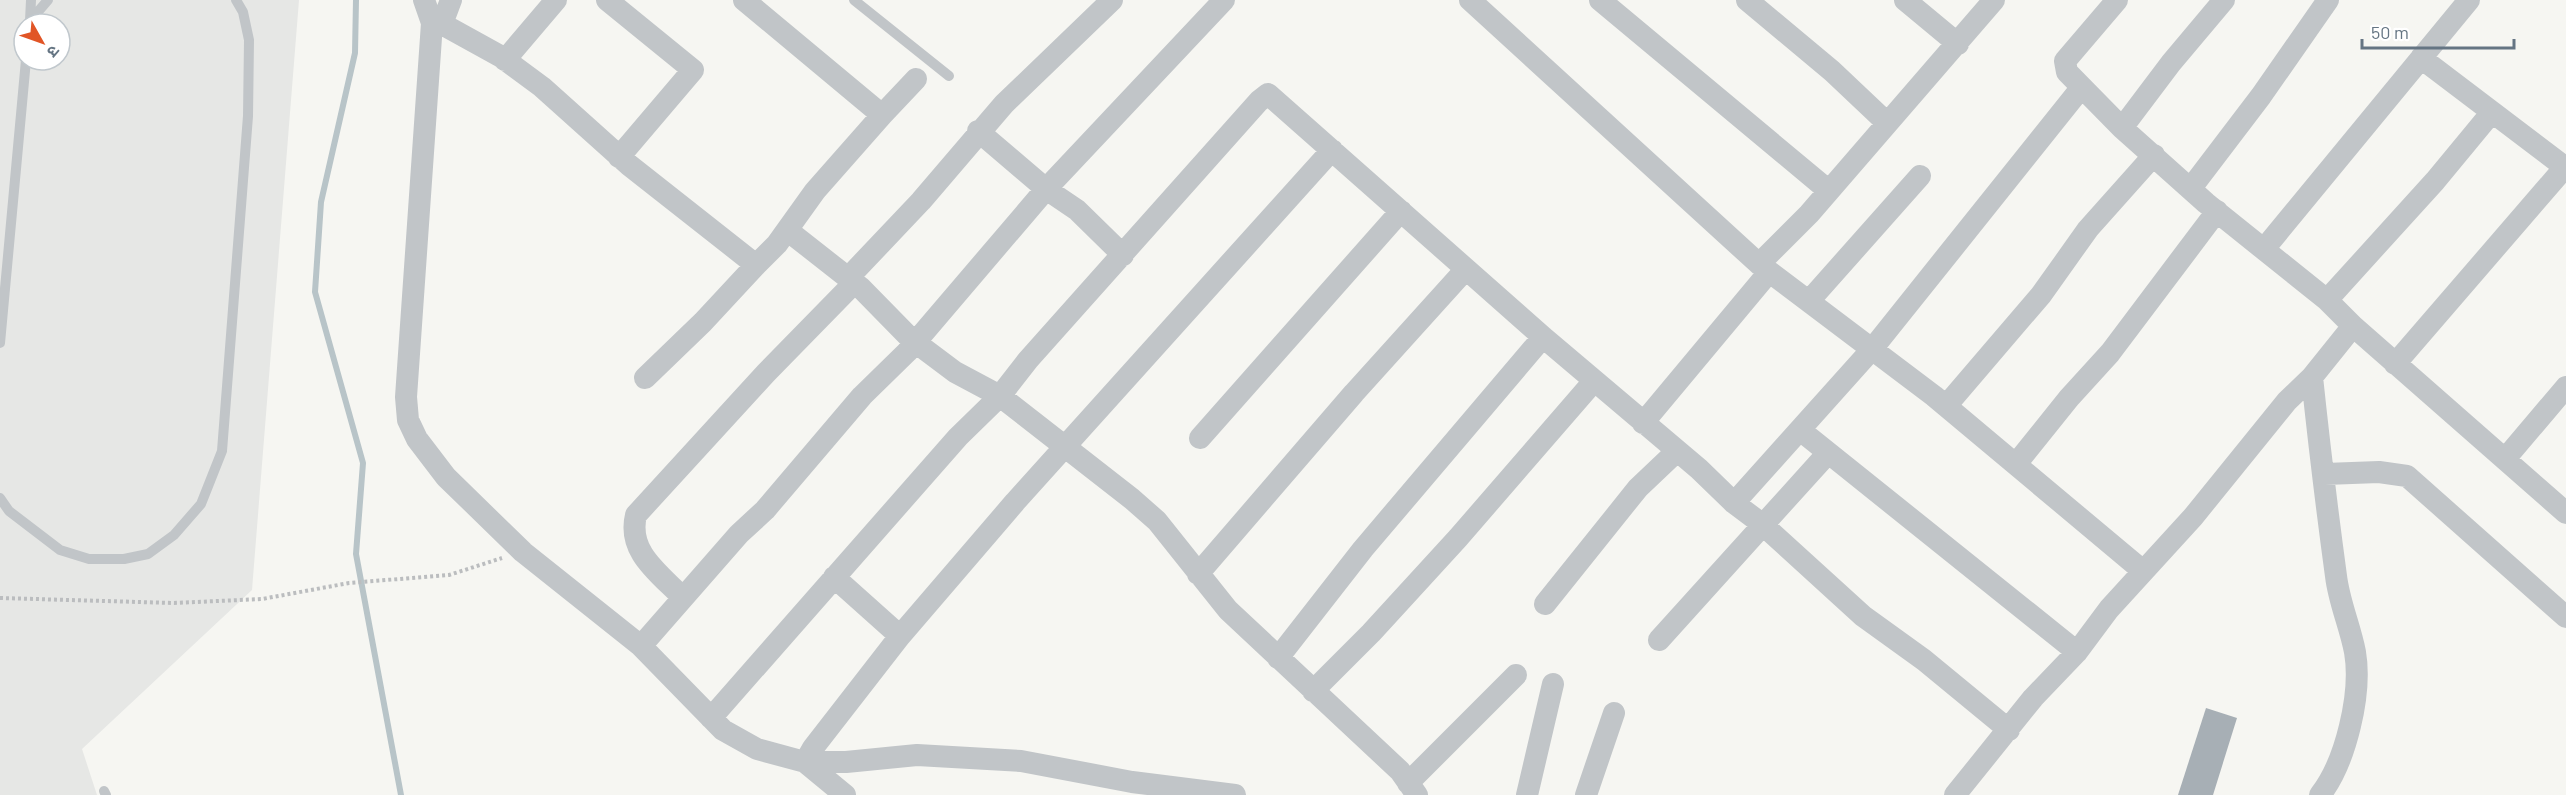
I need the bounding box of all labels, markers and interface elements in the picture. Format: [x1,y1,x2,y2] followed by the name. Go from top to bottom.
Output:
[12,12,72,72] north arrow
[2362,12,2514,50] scale bar
[2371,21,2409,43] text: 50 m
[43,42,64,62] text: उ

